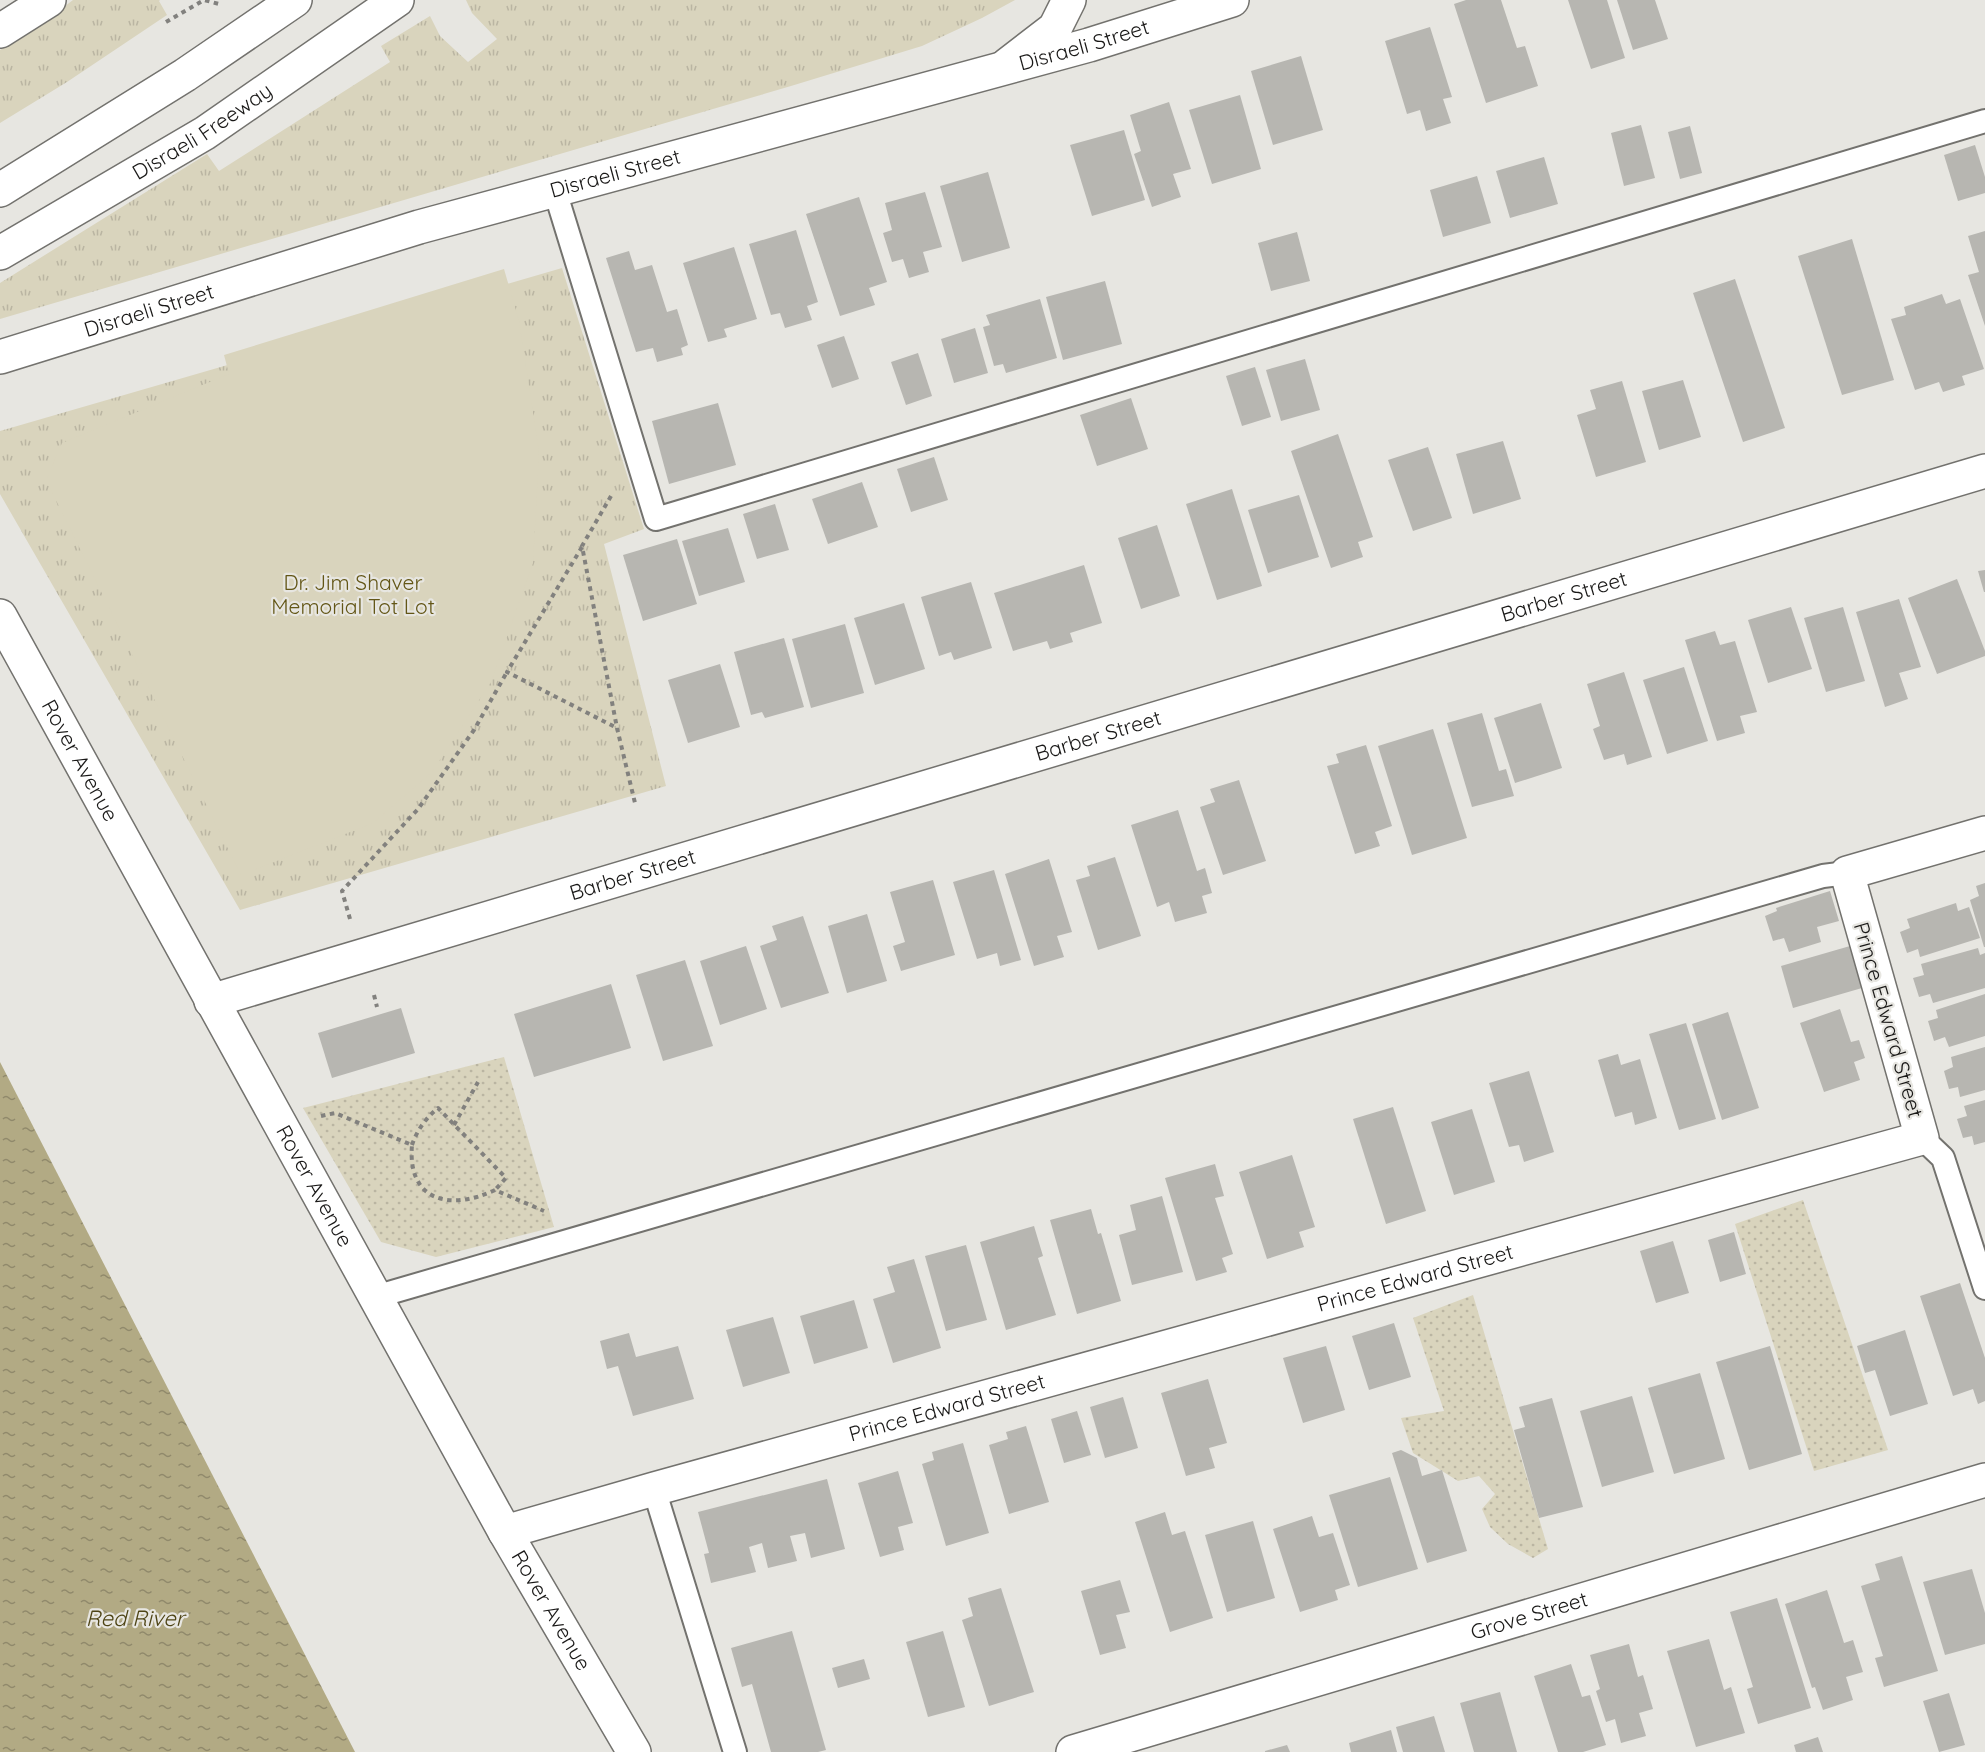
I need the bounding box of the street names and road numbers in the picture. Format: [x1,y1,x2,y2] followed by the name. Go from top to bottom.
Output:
[1016,13,1152,76] street label: Disraeli Street
[127,77,277,185] street label: Disraeli Freeway
[547,143,683,203] street label: Disraeli Street
[81,277,217,342] street label: Disraeli Street
[1497,565,1630,627] street label: Barber Street
[37,695,125,825] street label: Rover Avenue
[1032,704,1164,766] street label: Barber Street
[566,843,698,905] street label: Barber Street
[1849,919,1929,1121] street label: Prince Edward Street
[271,1120,359,1251] street label: Rover Avenue
[1314,1238,1516,1317] street label: Prince Edward Street
[846,1367,1048,1446] street label: Prince Edward Street
[507,1545,597,1675] street label: Rover Avenue
[1467,1585,1590,1645] street label: Grove Street

